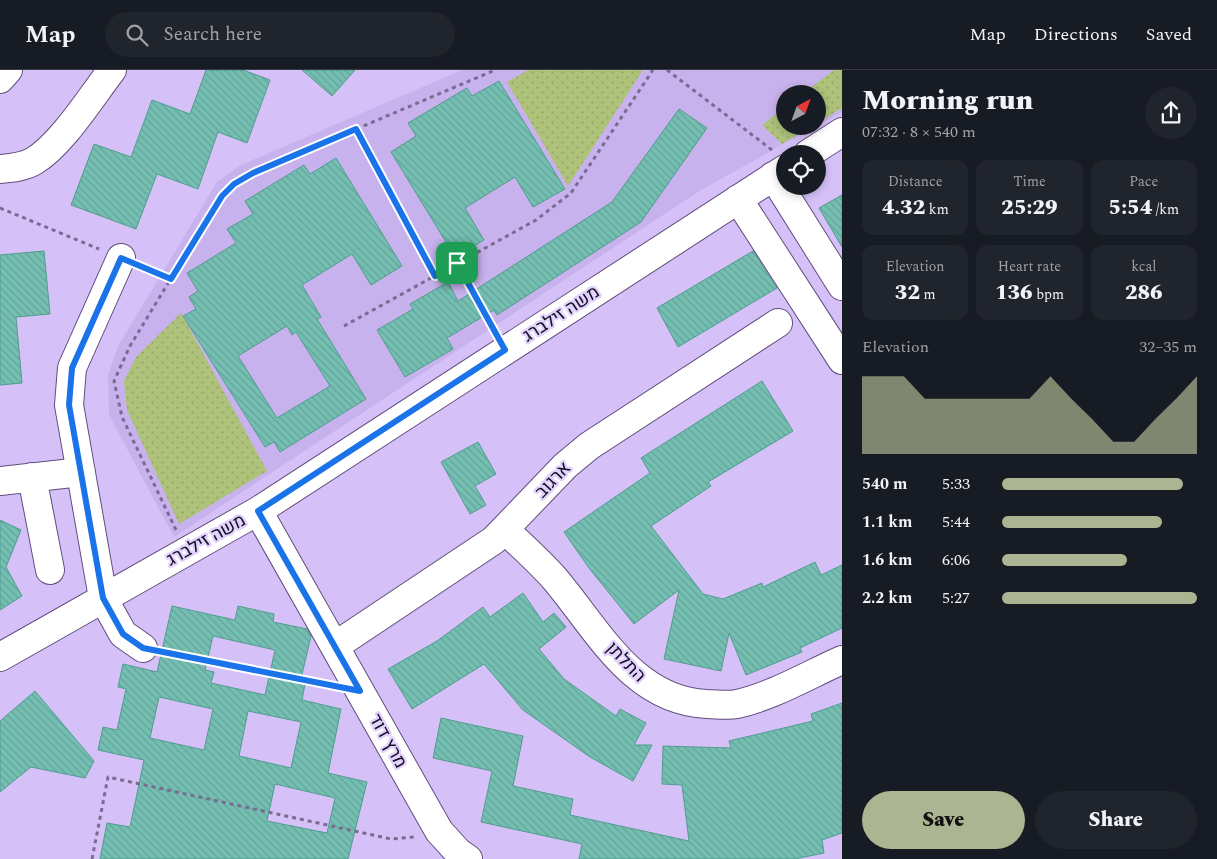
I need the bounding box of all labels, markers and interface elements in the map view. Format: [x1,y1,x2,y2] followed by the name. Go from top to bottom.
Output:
[105,12,455,57] search box
[25,17,75,53] text: Map
[163,20,262,49] text: Search here
[123,21,151,49] icon: search
[970,21,1006,48] text: Map
[1034,21,1118,48] text: Directions
[1146,21,1192,48] text: Saved
[862,79,1033,122] text: Morning run
[776,85,826,135] north arrow
[776,85,826,195] map controls
[1145,87,1197,139] button: share
[862,120,976,144] text: 07:32 · 8 × 540 m
[776,145,826,195] button: locate
[888,171,942,192] text: Distance
[1013,171,1046,192] text: Time
[1129,171,1158,192] text: Pace
[882,192,925,224] text: 4.32
[1001,192,1058,224] text: 25:29
[1109,192,1152,224] text: 5:54
[925,199,949,220] text: km
[1152,199,1179,220] text: /km
[436,242,478,284] pin
[443,249,471,277] icon: arrive
[886,256,944,277] text: Elevation
[998,256,1061,277] text: Heart rate
[1131,256,1156,277] text: kcal
[895,277,920,309] text: 32
[995,277,1033,309] text: 136
[1125,277,1163,309] text: 286
[517,279,605,349] street label: משה זילברג
[920,284,936,305] text: m
[1033,284,1064,305] text: bpm
[862,335,929,359] text: Elevation
[1139,335,1197,359] text: 32–35 m
[529,455,577,505] street label: ארגוב
[862,472,907,496] text: 540 m
[942,472,970,496] text: 5:33
[161,507,251,573] street label: משה זילברג
[862,510,912,534] text: 1.1 km
[942,510,970,534] text: 5:44
[862,548,912,572] text: 1.6 km
[942,548,970,572] text: 6:06
[862,586,912,610] text: 2.2 km
[942,586,970,610] text: 5:27
[600,636,652,688] street label: התלתן
[362,709,414,773] street label: מרץ דוד
[862,791,1025,849] button: Save
[1035,791,1197,849] button: Share

